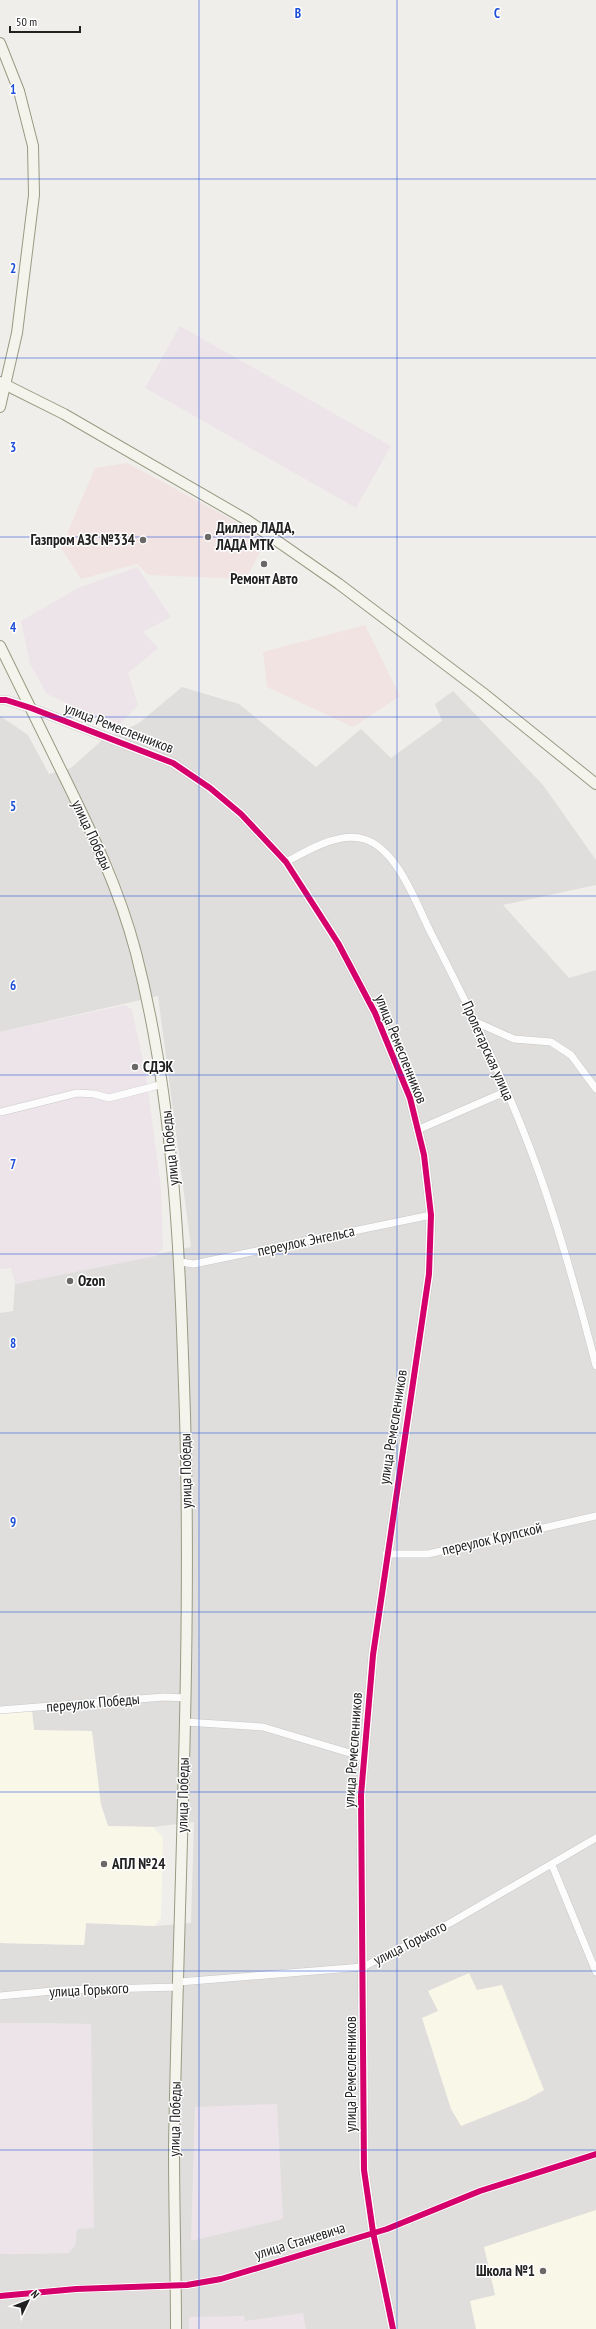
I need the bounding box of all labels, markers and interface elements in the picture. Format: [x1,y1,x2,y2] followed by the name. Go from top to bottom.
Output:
[295,5,301,22] text: B
[494,5,500,22] text: C
[10,8,80,34] scale bar
[16,14,37,29] text: 50 m
[10,81,16,98] text: 1
[10,260,16,277] text: 2
[10,439,16,456] text: 3
[215,518,295,554] place label: Диллер ЛАДА, ЛАДА МТК
[31,530,135,549] place label: Газпром АЗС №334
[203,532,213,542] marker: Диллер ЛАДА, ЛАДА МТК
[138,535,148,545] marker: Газпром АЗС №334
[259,559,269,569] marker: Ремонт Авто
[230,569,298,588] place label: Ремонт Авто
[10,619,17,636] text: 4
[62,698,177,757] street label: улица Ремесленников
[68,797,117,873] street label: улица Победы
[10,798,16,815] text: 5
[10,977,16,994] text: 6
[371,992,432,1106] street label: улица Ремесленников
[458,998,519,1104] street label: Пролетарская улица
[143,1057,174,1076] place label: СДЭК
[130,1062,140,1072] marker: СДЭК
[156,1110,183,1187] street label: улица Победы
[10,1156,16,1173] text: 7
[256,1221,356,1260] street label: переулок Энгельса
[78,1271,105,1290] place label: Ozon
[65,1276,75,1286] marker: Ozon
[10,1335,16,1352] text: 8
[374,1368,411,1486] street label: улица Ремесленников
[175,1433,196,1509] street label: улица Победы
[10,1514,16,1531] text: 9
[440,1518,544,1559] street label: переулок Крупской
[45,1689,140,1716] street label: переулок Победы
[339,1692,366,1808] street label: улица Ремесленников
[172,1757,193,1833] street label: улица Победы
[111,1854,165,1873] place label: АПЛ №24
[99,1859,109,1869] marker: АПЛ №24
[370,1916,450,1969] street label: улица Горького
[49,1978,129,2001] street label: улица Горького
[341,2016,360,2132] street label: улица Ремесленников
[164,2081,185,2157] street label: улица Победы
[252,2218,347,2263] street label: улица Станкевича
[476,2261,535,2280] place label: Школа №1
[538,2266,548,2276] marker: Школа №1
[8,2281,48,2321] north arrow
[28,2287,42,2301] text: N

